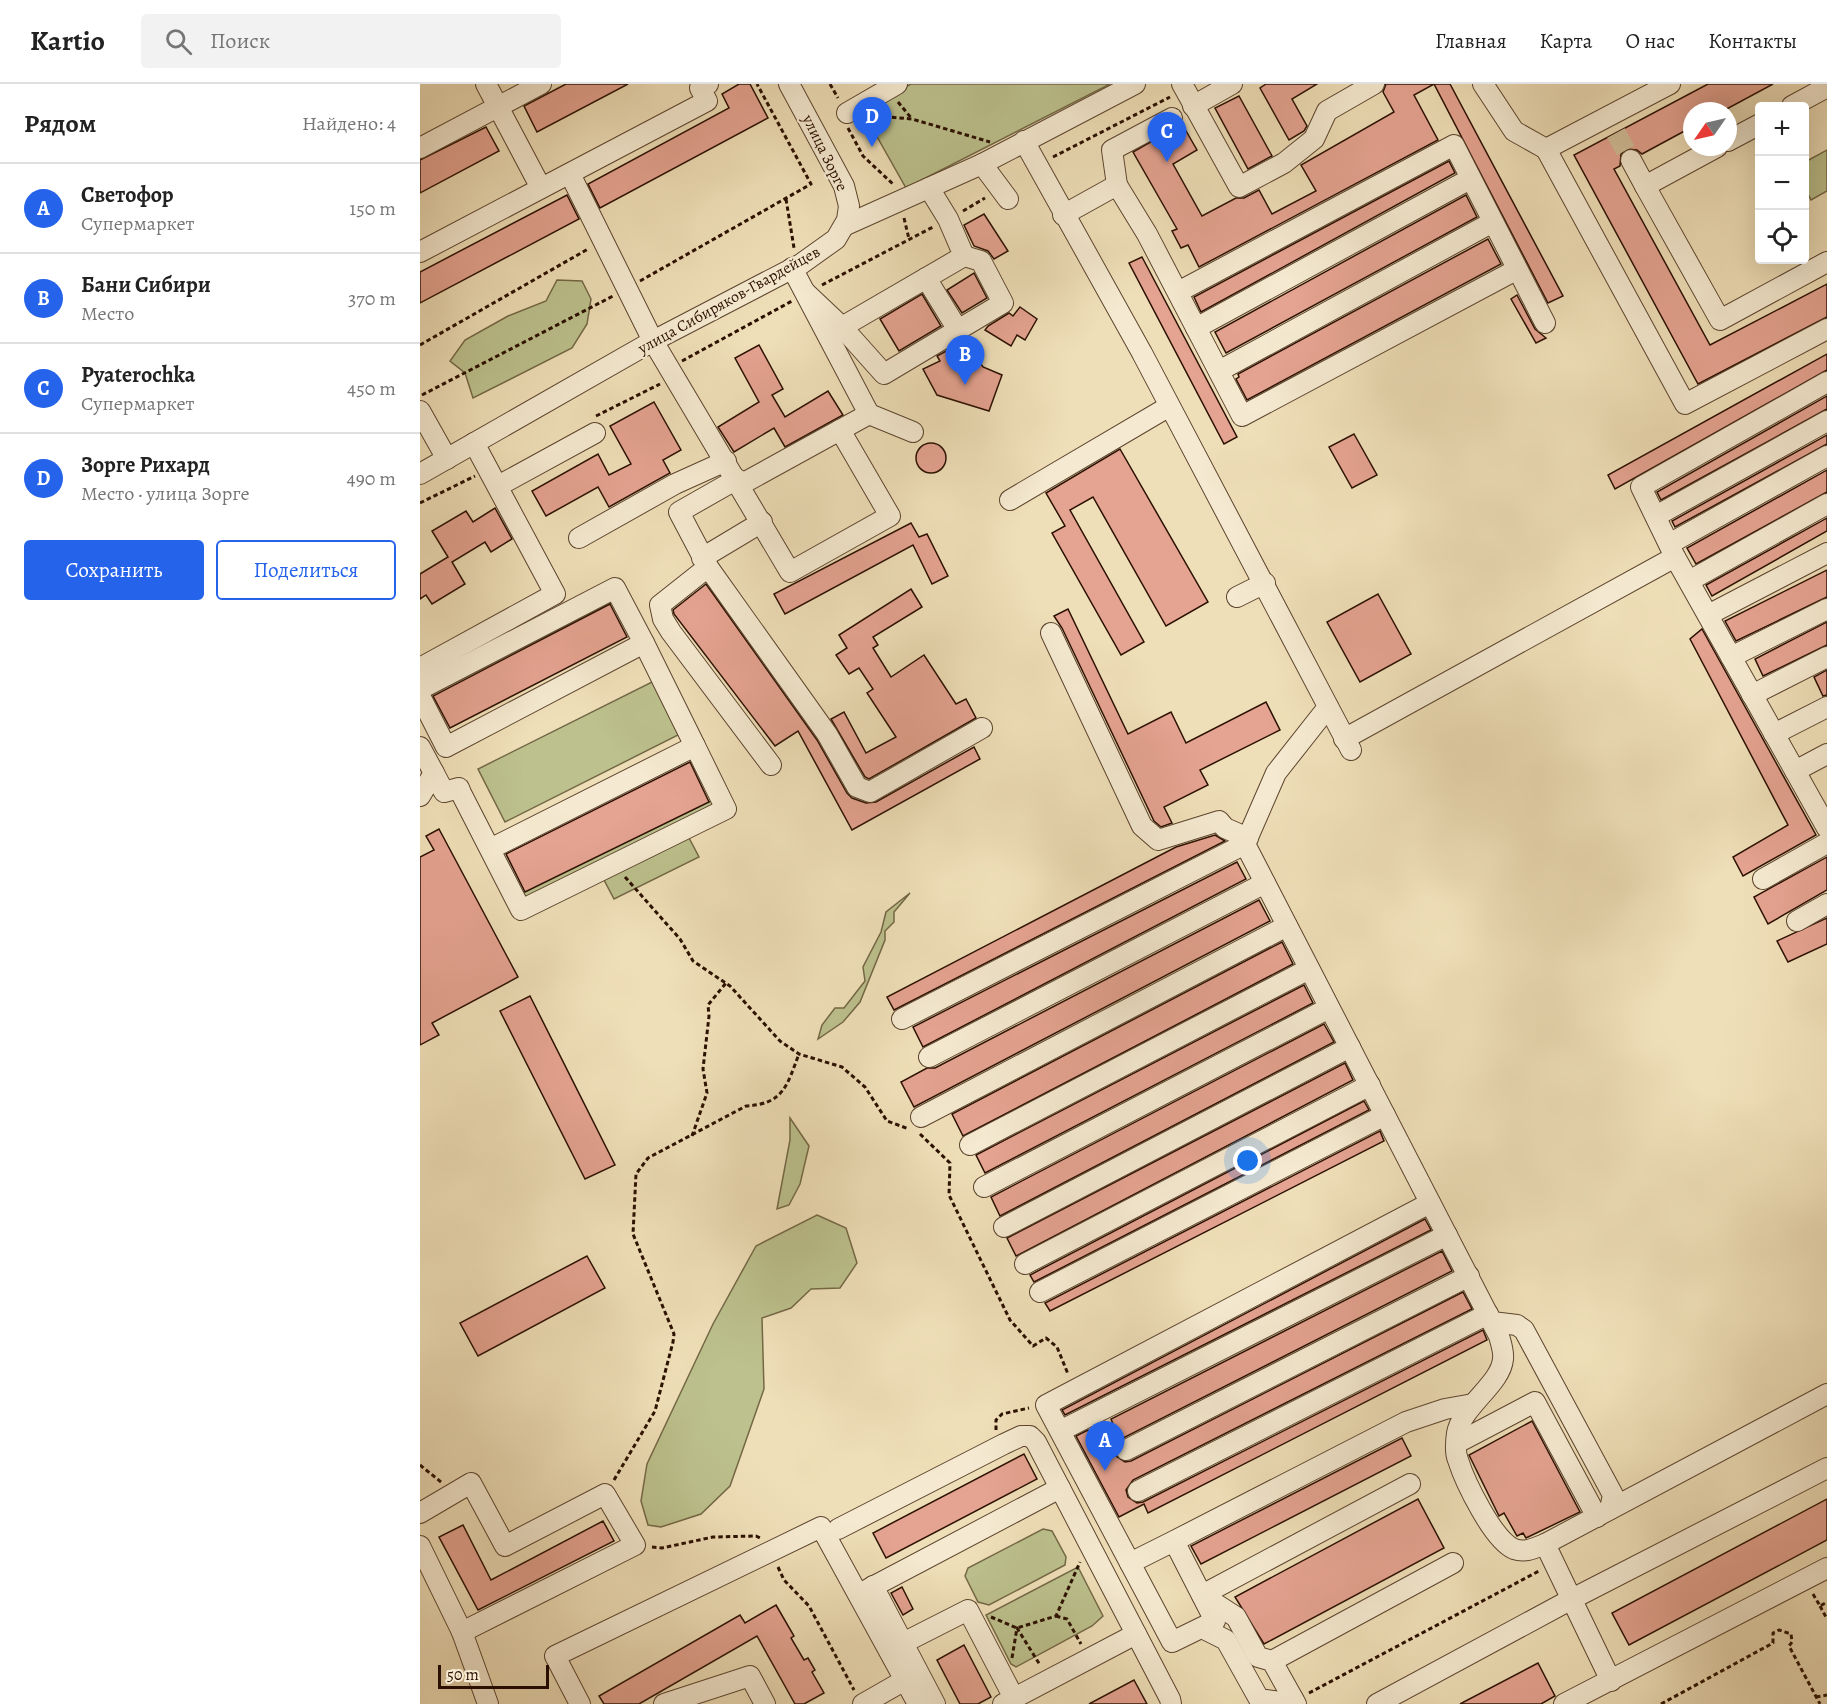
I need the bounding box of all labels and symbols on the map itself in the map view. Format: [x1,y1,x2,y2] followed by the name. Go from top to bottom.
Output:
[852,98,892,147] pin: D
[1683,102,1737,156] north arrow
[797,110,853,195] street label: улица Зорге
[1148,112,1186,162] pin: C
[633,241,824,360] street label: улица Сибиряков-Гвардейцев
[946,336,984,385] pin: B
[1233,1146,1262,1175] your location
[1086,1422,1124,1471] pin: A
[438,1662,549,1690] scale bar

